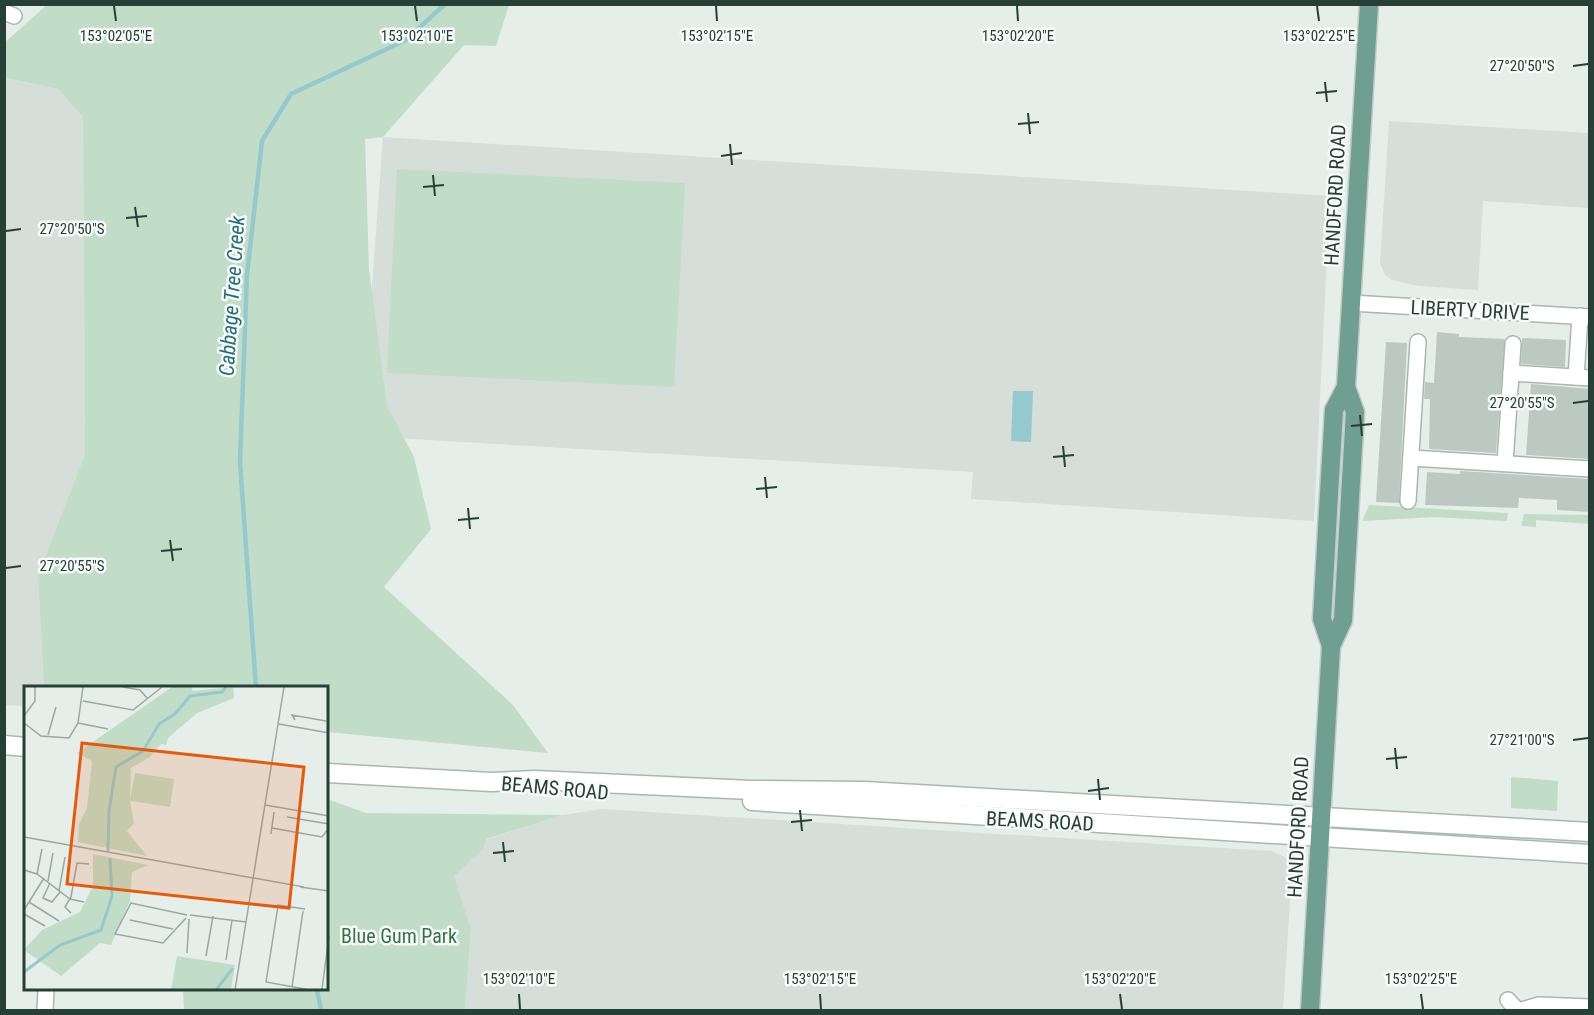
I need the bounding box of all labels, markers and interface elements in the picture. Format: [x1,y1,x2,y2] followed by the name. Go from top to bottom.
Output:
[80,27,152,45] text: 153°02'05"E
[381,27,453,45] text: 153°02'10"E
[681,27,753,45] text: 153°02'15"E
[982,27,1054,45] text: 153°02'20"E
[1283,27,1355,45] text: 153°02'25"E
[1489,57,1555,75] text: 27°20'50"S
[1319,124,1351,266] street label: HANDFORD ROAD
[214,214,250,377] water label: Cabbage Tree Creek
[39,220,105,238] text: 27°20'50"S
[1410,295,1530,325] street label: LIBERTY DRIVE
[1489,394,1555,412] text: 27°20'55"S
[39,557,105,575] text: 27°20'55"S
[24,686,328,991] inset map
[1489,731,1555,749] text: 27°21'00"S
[1282,756,1314,898] street label: HANDFORD ROAD
[500,771,610,805] street label: BEAMS ROAD
[986,806,1094,836] street label: BEAMS ROAD
[341,924,457,948] park label: Blue Gum Park
[483,970,555,988] text: 153°02'10"E
[784,970,856,988] text: 153°02'15"E
[1084,970,1156,988] text: 153°02'20"E
[1385,970,1457,988] text: 153°02'25"E

